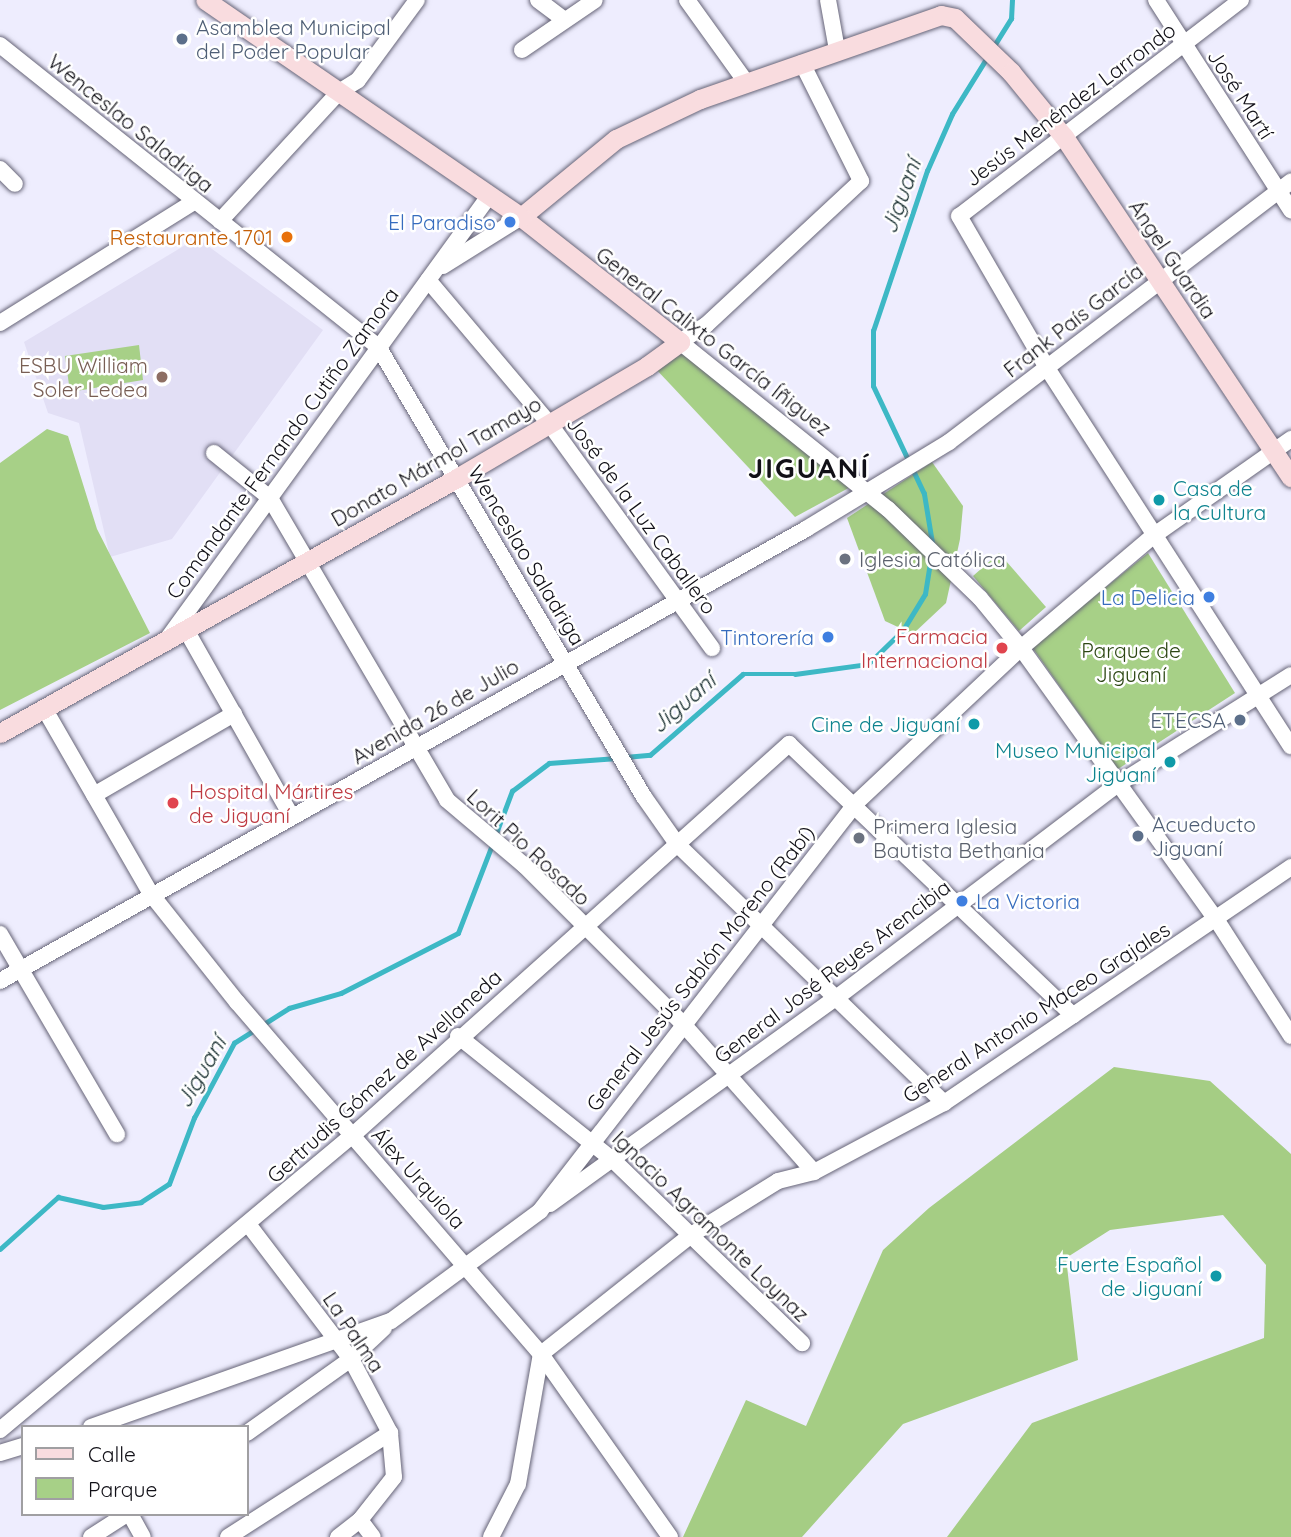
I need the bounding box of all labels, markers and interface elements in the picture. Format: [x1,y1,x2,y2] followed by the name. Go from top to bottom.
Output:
[196,14,391,64] place label: Asamblea Municipal del Poder Popular
[960,17,1180,191] street label: Jesús Menéndez Larrondo
[174,31,190,47] marker: Asamblea Municipal del Poder Popular
[1203,44,1279,144] street label: José Martí
[43,48,219,198] street label: Wenceslao Saladriga
[875,155,927,237] water label: Jiguaní
[1124,195,1222,323] street label: Ángel Guardia
[388,209,496,235] place label: El Paradiso
[502,214,518,230] marker: El Paradiso
[110,224,273,250] place label: Restaurante 1701
[279,229,295,245] marker: Restaurante 1701
[591,241,837,441] street label: General Calixto García Íñiguez
[998,258,1148,382] street label: Frank País García
[160,282,404,604] street label: Comandante Fernando Cutiño Zamora
[19,352,148,402] place label: ESBU William Soler Ledea
[154,369,170,385] marker: ESBU William Soler Ledea
[326,390,546,532] street label: Donato Mármol Tamayo
[562,411,722,619] street label: José de la Luz Caballero
[749,451,869,485] district label: JIGUANÍ
[463,460,591,650] street label: Wenceslao Saladriga
[1173,475,1266,525] place label: Casa de la Cultura
[1151,492,1167,508] marker: Casa de la Cultura
[859,546,1006,572] place label: Iglesia Católica
[837,551,853,567] marker: Iglesia Católica
[1101,584,1195,610] place label: La Delicia
[1201,589,1217,605] marker: La Delicia
[861,623,988,673] place label: Farmacia Internacional
[720,624,814,650] place label: Tintorería
[820,629,836,645] marker: Tintorería
[1081,637,1181,687] park label: Parque de Jiguaní
[994,640,1010,656] marker: Farmacia Internacional
[347,653,523,769] street label: Avenida 26 de Julio
[645,667,721,739] water label: Jiguaní
[1150,707,1226,733] place label: ETECSA
[811,711,960,737] place label: Cine de Jiguaní
[1232,712,1248,728] marker: ETECSA
[966,716,982,732] marker: Cine de Jiguaní
[995,737,1156,787] place label: Museo Municipal Jiguaní
[1162,754,1178,770] marker: Museo Municipal Jiguaní
[189,778,353,828] place label: Hospital Mártires de Jiguaní
[462,783,596,911] street label: Lorit Pio Rosado
[163,793,183,813] marker: Hospital Mártires de Jiguaní
[1152,811,1256,861] place label: Acueducto Jiguaní
[873,813,1045,863] place label: Primera Iglesia Bautista Bethania
[581,820,819,1116] street label: General Jesús Sablón Moreno (Rabí)
[1130,828,1146,844] marker: Acueducto Jiguaní
[851,830,867,846] marker: Primera Iglesia Bautista Bethania
[709,874,955,1068] street label: General José Reyes Arencibia
[976,888,1080,914] place label: La Victoria
[954,893,970,909] marker: La Victoria
[898,916,1174,1108] street label: General Antonio Maceo Grajales
[262,964,506,1188] street label: Gertrudis Gómez de Avellaneda
[170,1032,232,1112] water label: Jiguaní
[367,1122,471,1234] street label: Álex Urquiola
[607,1125,815,1327] street label: Ignacio Agramonte Loynaz
[1057,1251,1202,1301] place label: Fuerte Español de Jiguaní
[1208,1268,1224,1284] marker: Fuerte Español de Jiguaní
[318,1287,390,1377] street label: La Palma
[21,1425,248,1516] legend
[88,1441,136,1467] text: Calle
[88,1476,157,1502] text: Parque

